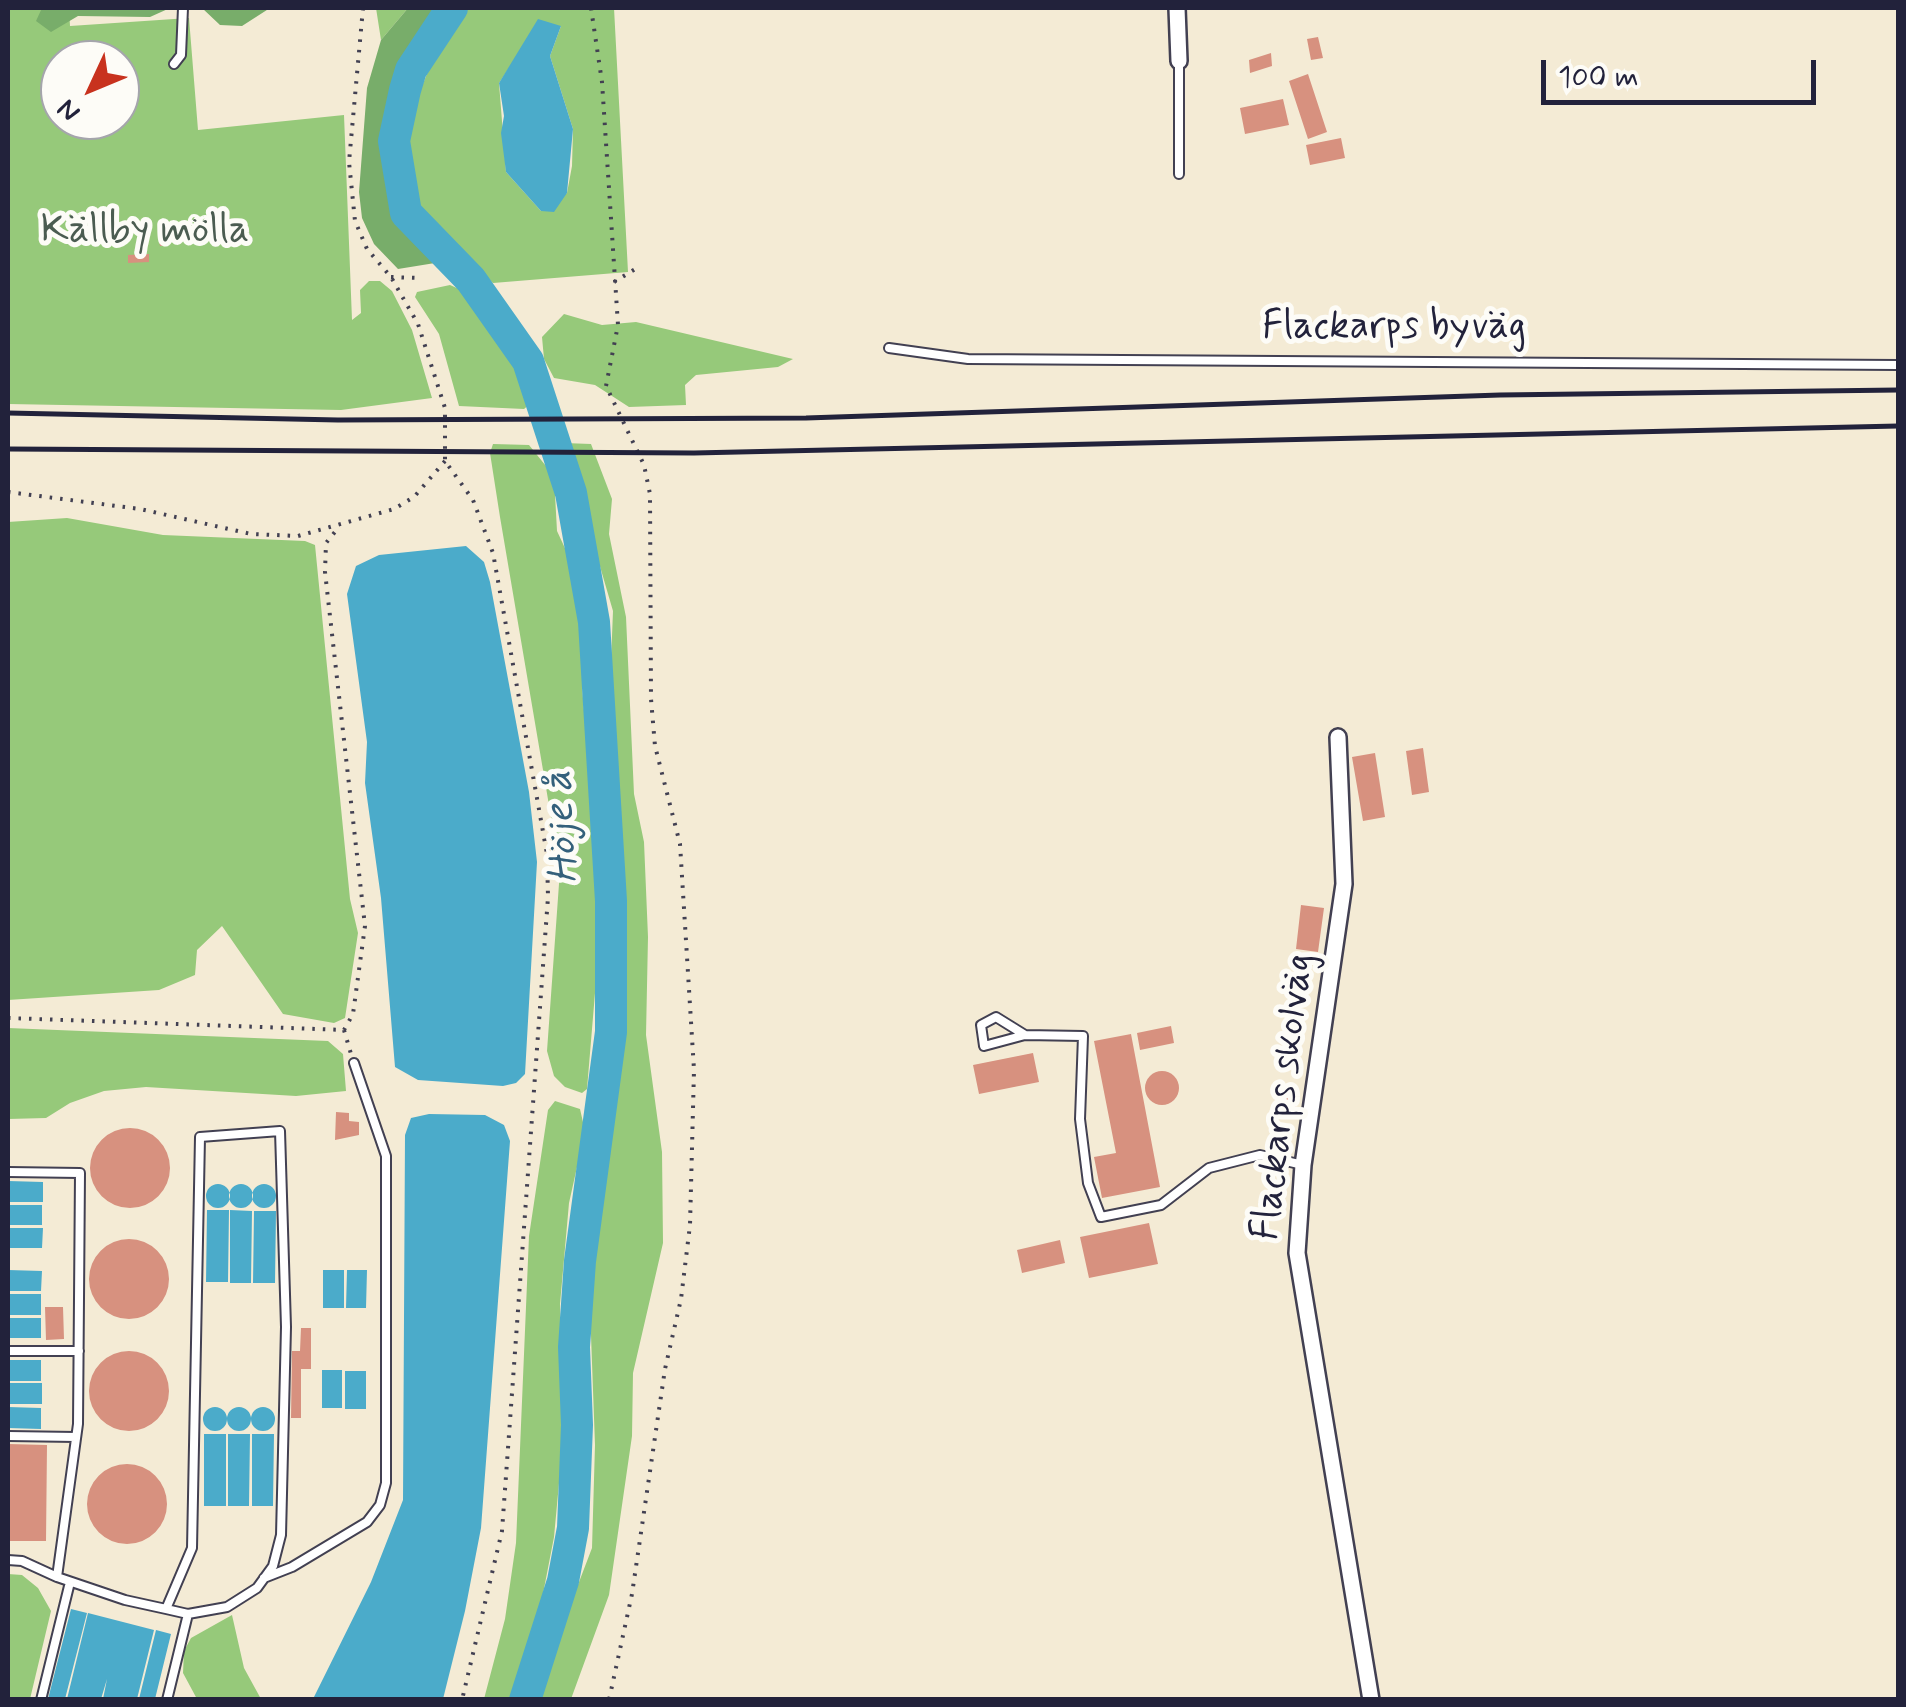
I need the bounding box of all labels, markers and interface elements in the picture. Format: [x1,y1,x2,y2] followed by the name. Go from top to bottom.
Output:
[40,40,140,140] north arrow
[1546,40,1821,102] scale bar
[1558,58,1639,97] text: 100 m
[50,90,89,129] text: N
[41,209,249,257] park label: Källby mölla
[1262,305,1526,353] street label: Flackarps byväg
[535,769,593,885] water label: Höje å
[1244,951,1326,1243] street label: Flackarps skolväg

